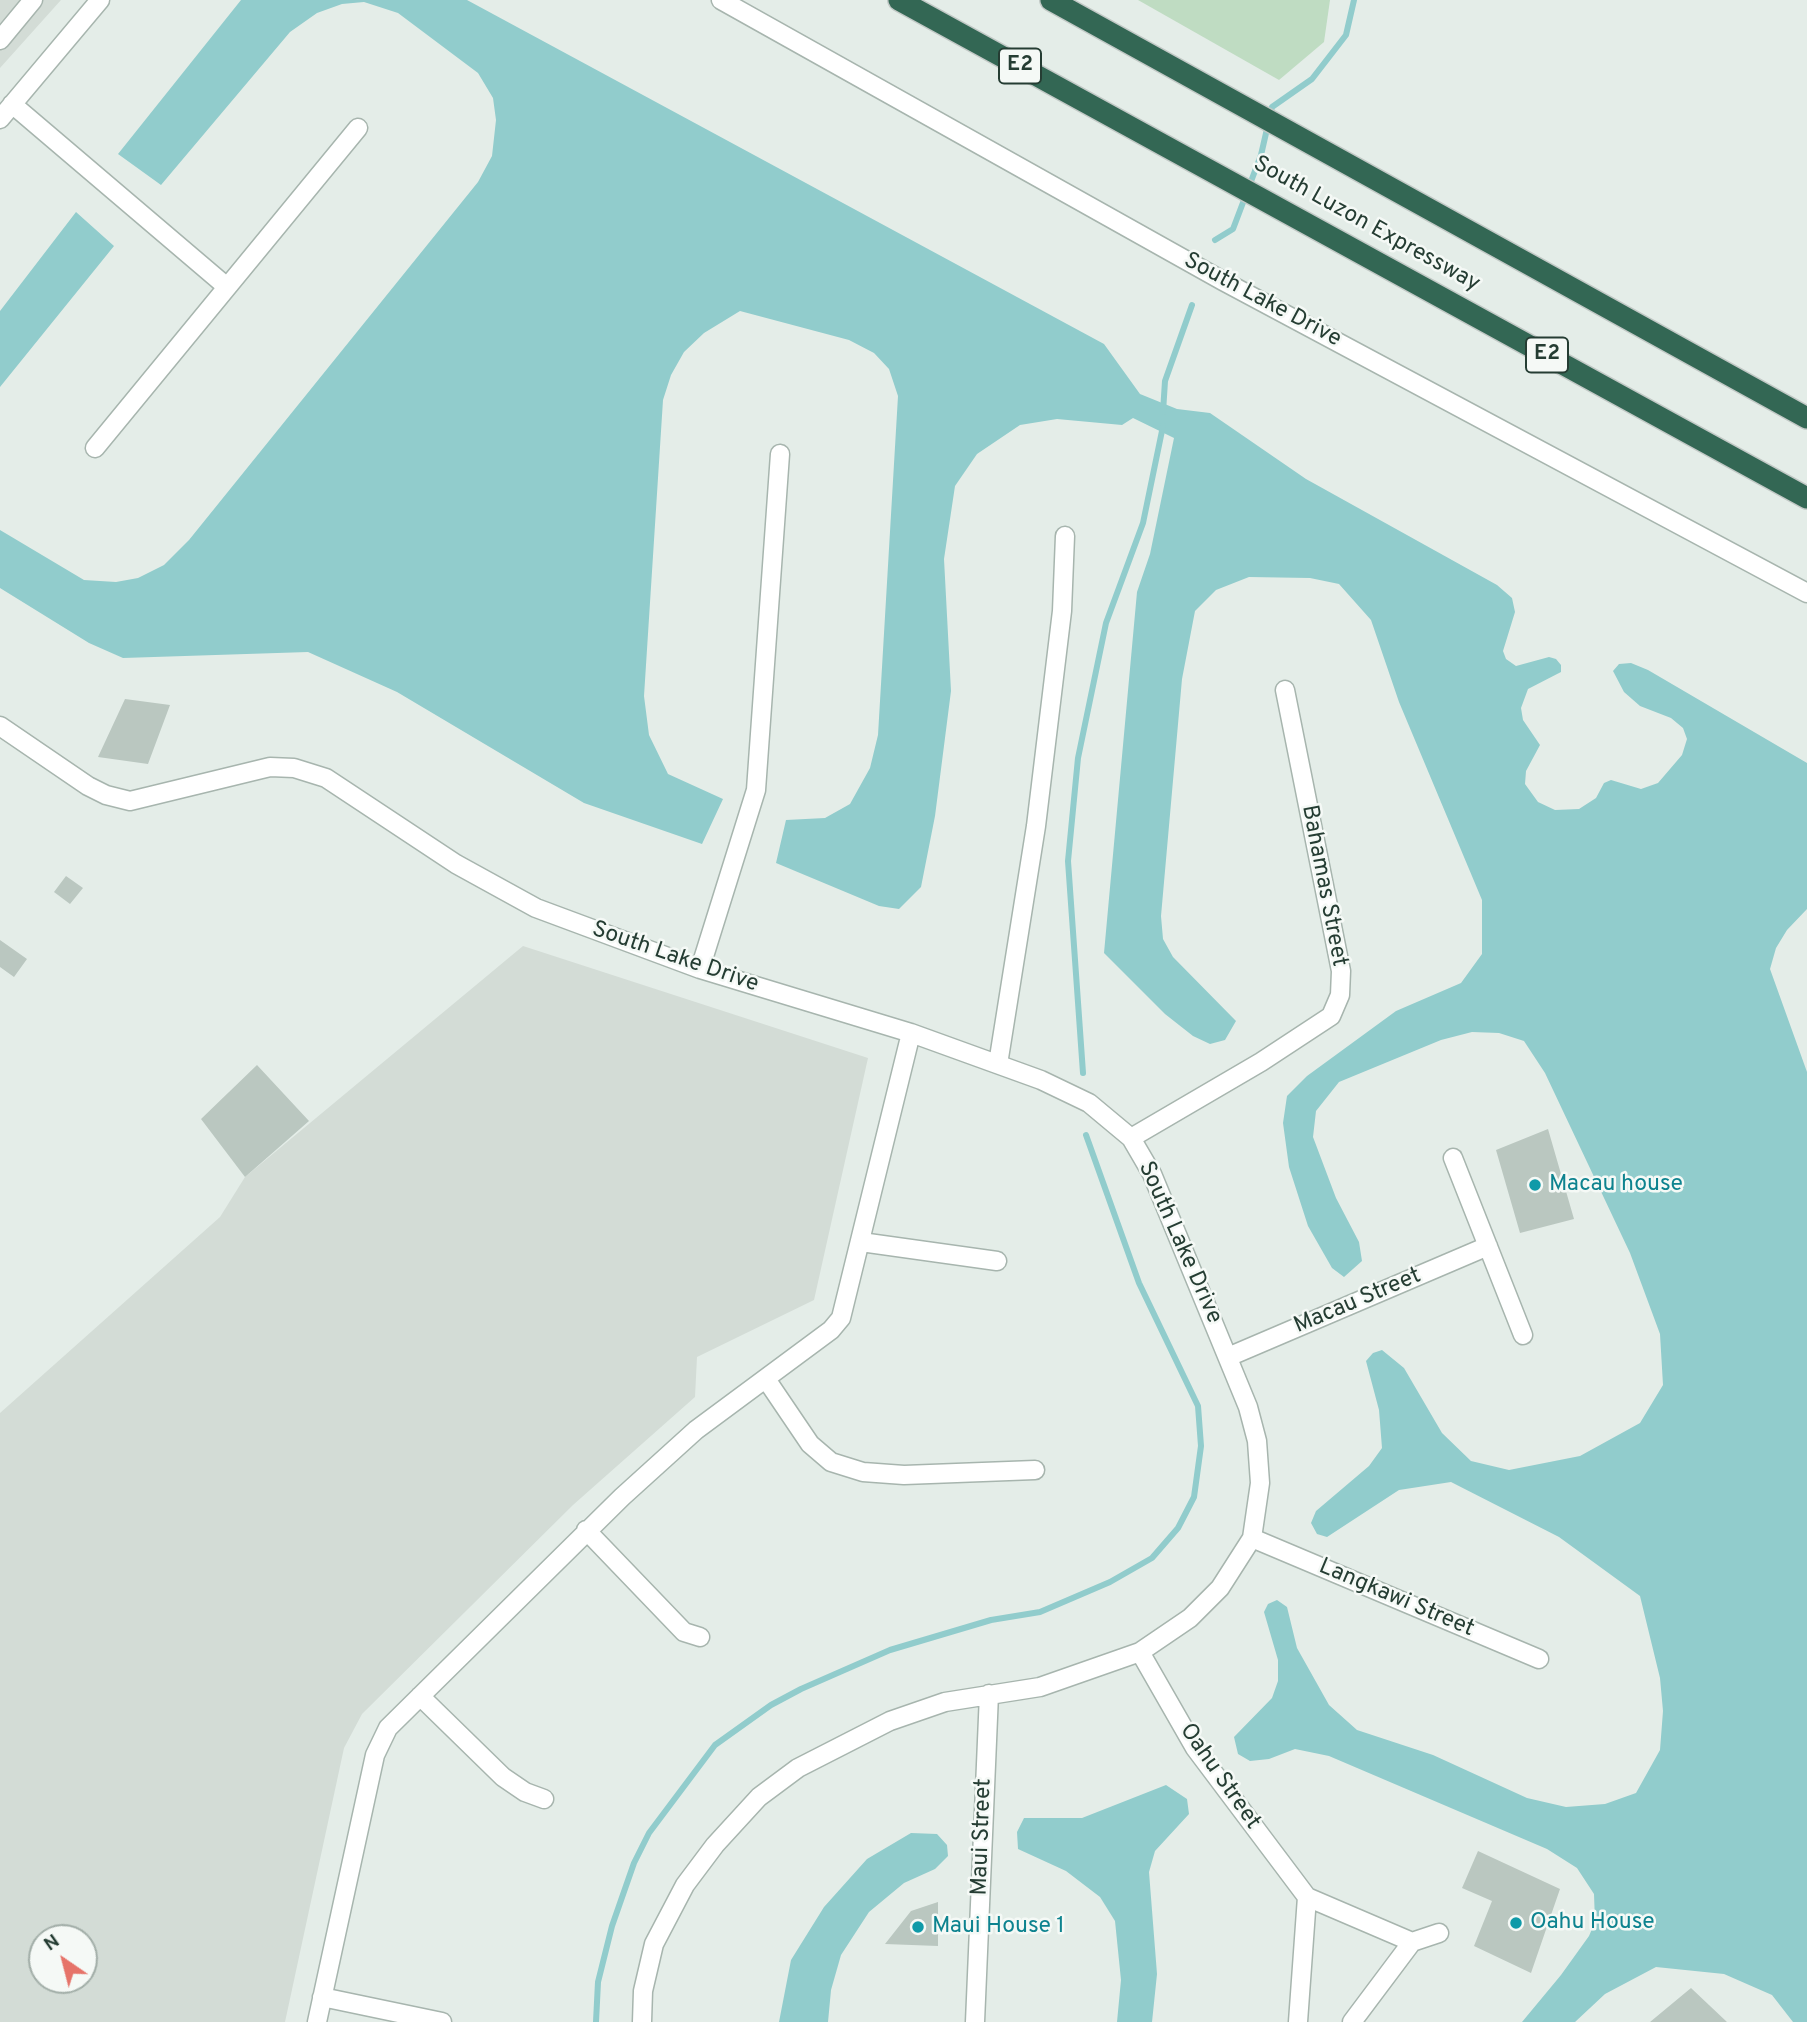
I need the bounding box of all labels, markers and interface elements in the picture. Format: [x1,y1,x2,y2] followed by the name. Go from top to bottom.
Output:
[999,48,1041,84] road number: E2
[1248,151,1484,299] street label: South Luzon Expressway
[1178,248,1346,354] street label: South Lake Drive
[1526,338,1568,372] road number: E2
[1294,803,1352,969] street label: Bahamas Street
[588,917,762,999] street label: South Lake Drive
[1131,1158,1227,1328] street label: South Lake Drive
[1549,1171,1683,1199] place label: Macau house
[1527,1177,1543,1193] marker: Macau house
[1290,1263,1426,1341] street label: Macau Street
[1314,1554,1478,1644] street label: Langkawi Street
[1172,1719,1266,1835] street label: Oahu Street
[967,1778,999,1896] street label: Maui Street
[1530,1909,1655,1937] place label: Oahu House
[932,1913,1065,1941] place label: Maui House 1
[1508,1915,1524,1931] marker: Oahu House
[910,1919,926,1935] marker: Maui House 1
[28,1924,98,1994] north arrow
[40,1930,65,1957] text: N

